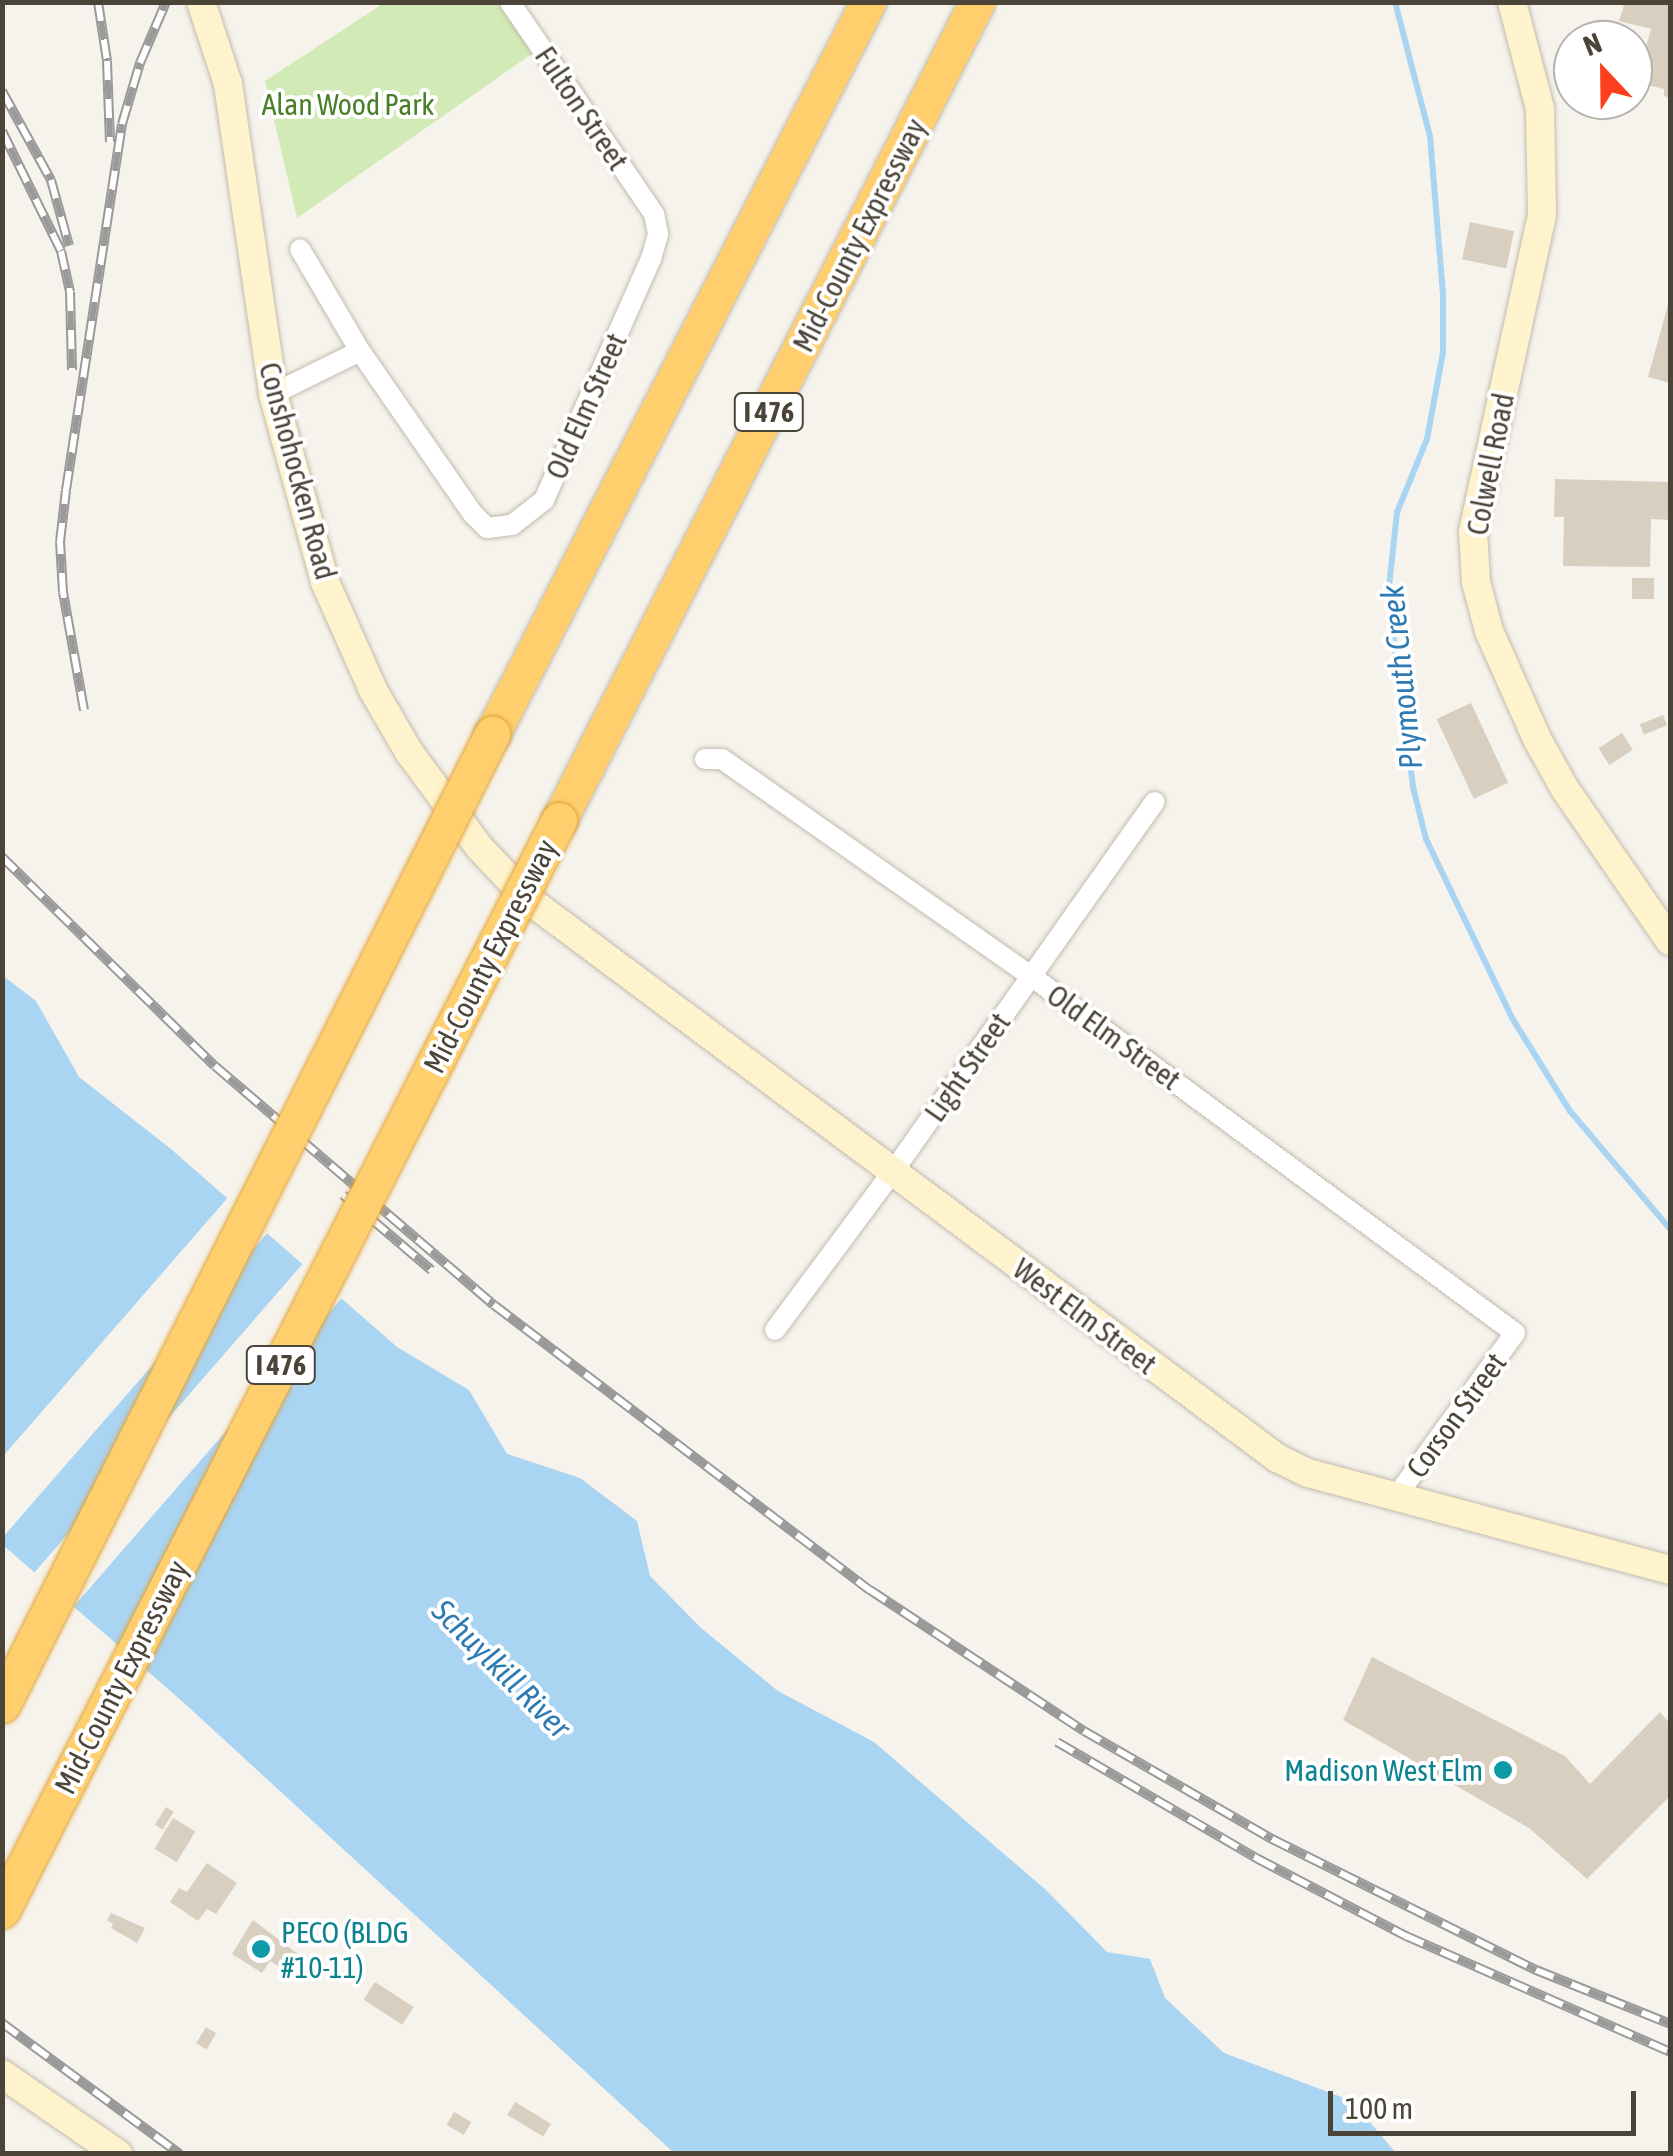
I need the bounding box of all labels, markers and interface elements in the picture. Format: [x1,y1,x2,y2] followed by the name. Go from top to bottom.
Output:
[1553,20,1653,120] north arrow
[1579,26,1606,62] text: N
[528,39,636,177] street label: Fulton Street
[262,86,434,122] park label: Alan Wood Park
[785,112,933,358] street label: Mid-County Expressway
[538,328,634,484] street label: Old Elm Street
[252,359,344,583] street label: Conshohocken Road
[732,389,806,435] road number: I 476
[1459,390,1521,538] street label: Colwell Road
[1373,583,1431,771] water label: Plymouth Creek
[416,833,564,1079] street label: Mid-County Expressway
[1040,977,1188,1097] street label: Old Elm Street
[917,1006,1017,1128] street label: Light Street
[1006,1250,1164,1382] street label: West Elm Street
[244,1342,318,1388] road number: I 476
[1399,1346,1513,1484] street label: Corson Street
[47,1554,195,1800] street label: Mid-County Expressway
[424,1592,578,1746] water label: Schuylkill River
[1284,1752,1483,1788] place label: Madison West Elm
[1492,1759,1514,1781] marker: Madison West Elm
[281,1914,409,1984] place label: PECO (BLDG #10-11)
[250,1938,272,1960] marker: PECO (BLDG #10-11)
[1333,2071,1640,2133] scale bar
[1345,2091,1413,2125] text: 100 m

